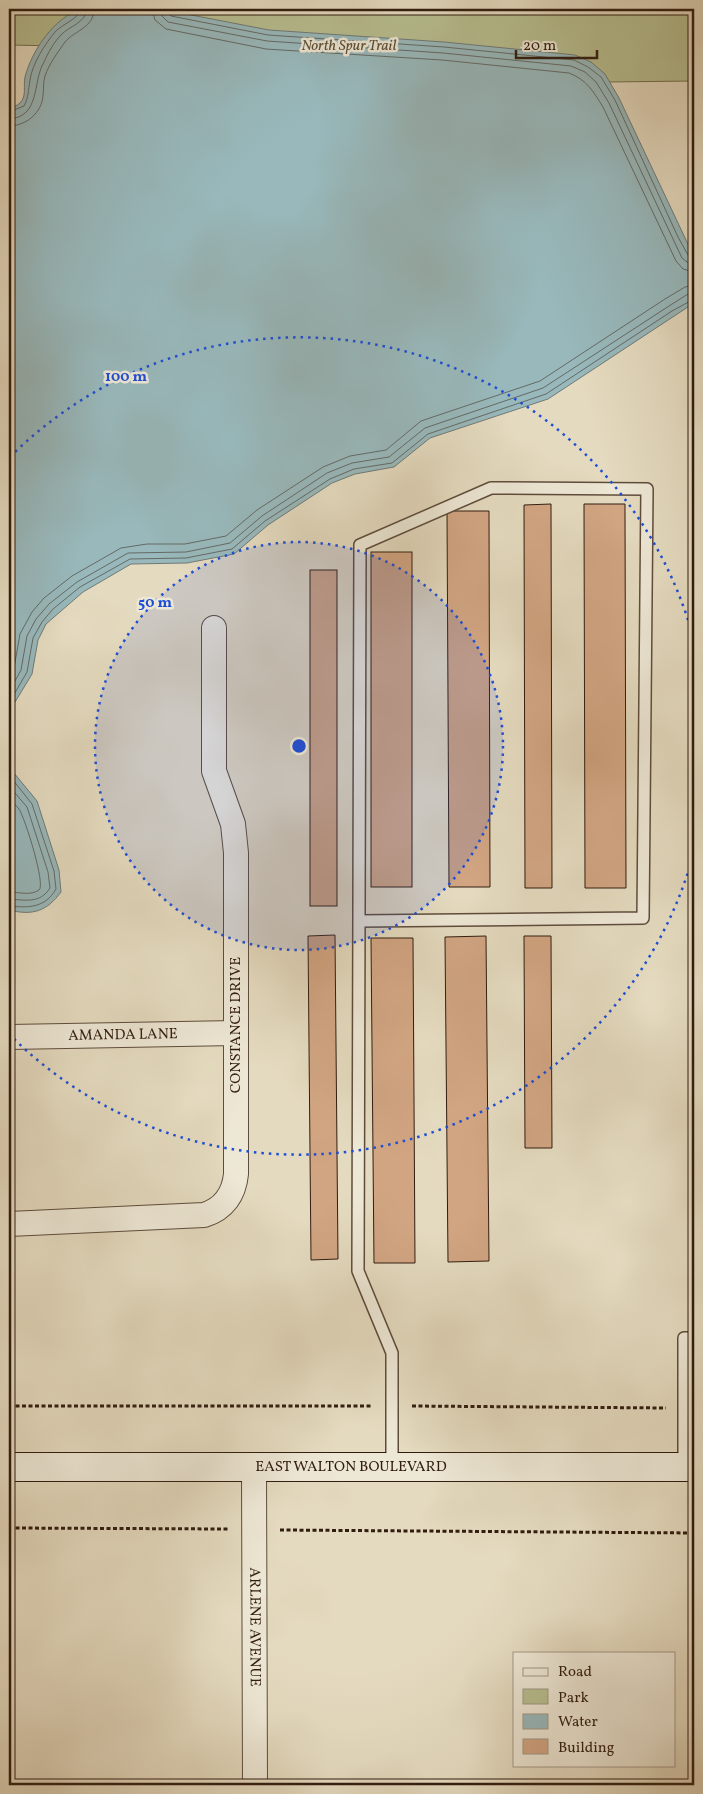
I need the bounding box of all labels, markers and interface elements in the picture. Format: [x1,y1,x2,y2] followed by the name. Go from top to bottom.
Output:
[516,28,597,60] scale bar
[301,36,397,57] park label: North Spur Trail
[523,36,556,57] text: 20 m
[105,367,148,388] text: 100 m
[138,593,172,614] text: 50 m
[290,737,308,755] centre of rings
[226,957,247,1093] street label: CONSTANCE DRIVE
[68,1024,178,1046] street label: AMANDA LANE
[255,1457,447,1478] street label: EAST WALTON BOULEVARD
[244,1567,265,1687] street label: ARLENE AVENUE
[513,1652,676,1766] legend
[558,1662,592,1683] text: Road
[558,1688,589,1709] text: Park
[558,1712,598,1733] text: Water
[558,1738,615,1759] text: Building

